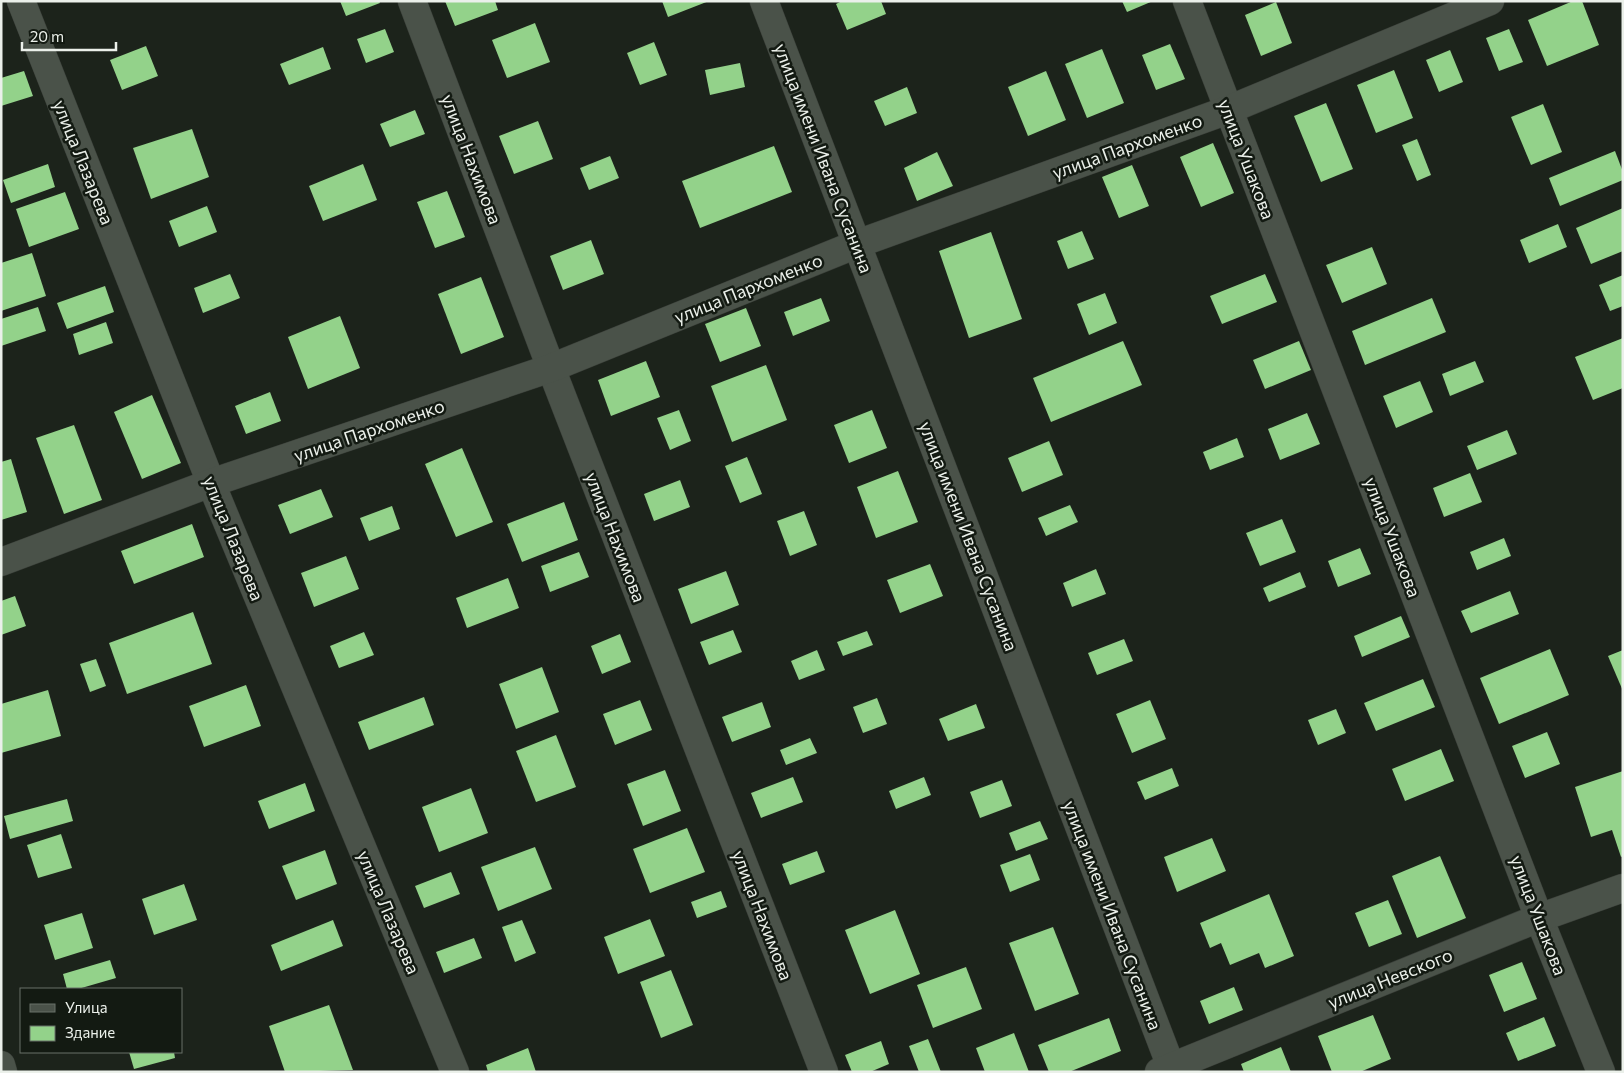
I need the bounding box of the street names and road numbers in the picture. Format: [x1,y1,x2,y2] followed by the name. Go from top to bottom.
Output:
[770,40,878,276] street label: улица имени Ивана Сусанина
[437,91,507,227] street label: улица Нахимова
[49,96,119,228] street label: улица Лазарева
[1214,96,1280,222] street label: улица Ушакова
[1049,109,1205,183] street label: улица Пархоменко
[671,248,825,328] street label: улица Пархоменко
[291,394,447,466] street label: улица Пархоменко
[915,418,1023,654] street label: улица имени Ивана Сусанина
[581,469,651,605] street label: улица Нахимова
[199,472,269,604] street label: улица Лазарева
[1360,474,1426,600] street label: улица Ушакова
[1059,797,1167,1033] street label: улица имени Ивана Сусанина
[353,847,425,977] street label: улица Лазарева
[728,847,798,983] street label: улица Нахимова
[1506,852,1572,978] street label: улица Ушакова
[1324,943,1456,1013] street label: улица Невского

